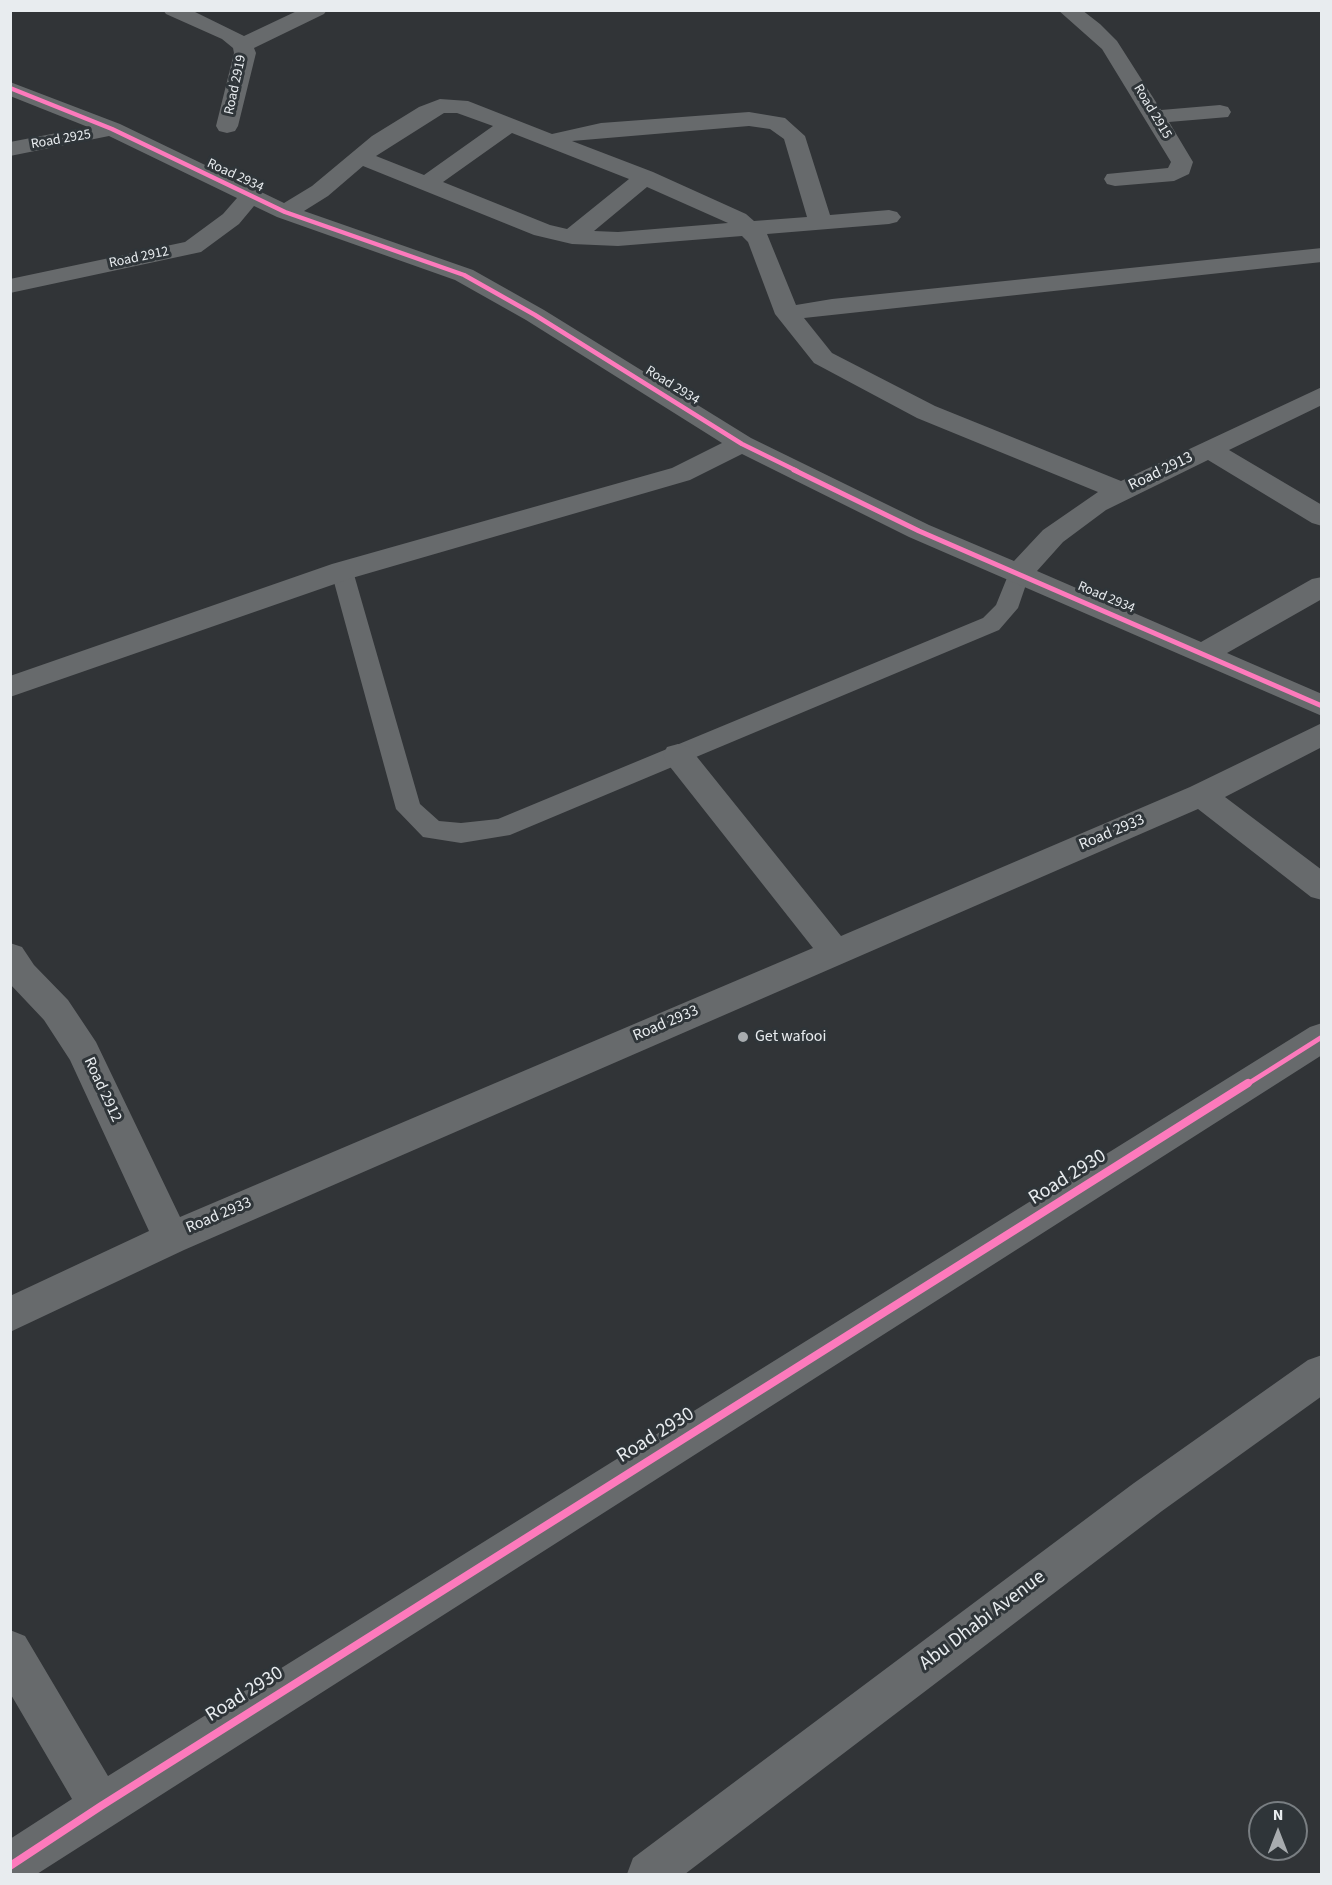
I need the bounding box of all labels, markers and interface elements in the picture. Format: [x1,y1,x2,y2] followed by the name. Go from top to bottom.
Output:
[221,54,251,116] street label: Road 2919
[1129,82,1175,142] street label: Road 2915
[30,126,92,154] street label: Road 2925
[204,156,266,196] street label: Road 2934
[108,243,170,273] street label: Road 2912
[642,363,702,409] street label: Road 2934
[1126,448,1196,496] street label: Road 2913
[1075,578,1137,618] street label: Road 2934
[1076,811,1148,855] street label: Road 2933
[630,1002,702,1046] street label: Road 2933
[755,1027,826,1047] place label: Get wafooi
[736,1030,750,1044] marker: Get wafooi
[79,1055,125,1125] street label: Road 2912
[1025,1145,1111,1211] street label: Road 2930
[183,1194,255,1238] street label: Road 2933
[613,1403,699,1469] street label: Road 2930
[915,1566,1051,1676] street label: Abu Dhabi Avenue
[202,1662,288,1728] street label: Road 2930
[1248,1801,1308,1861] north arrow
[1273,1804,1283,1826] text: N

